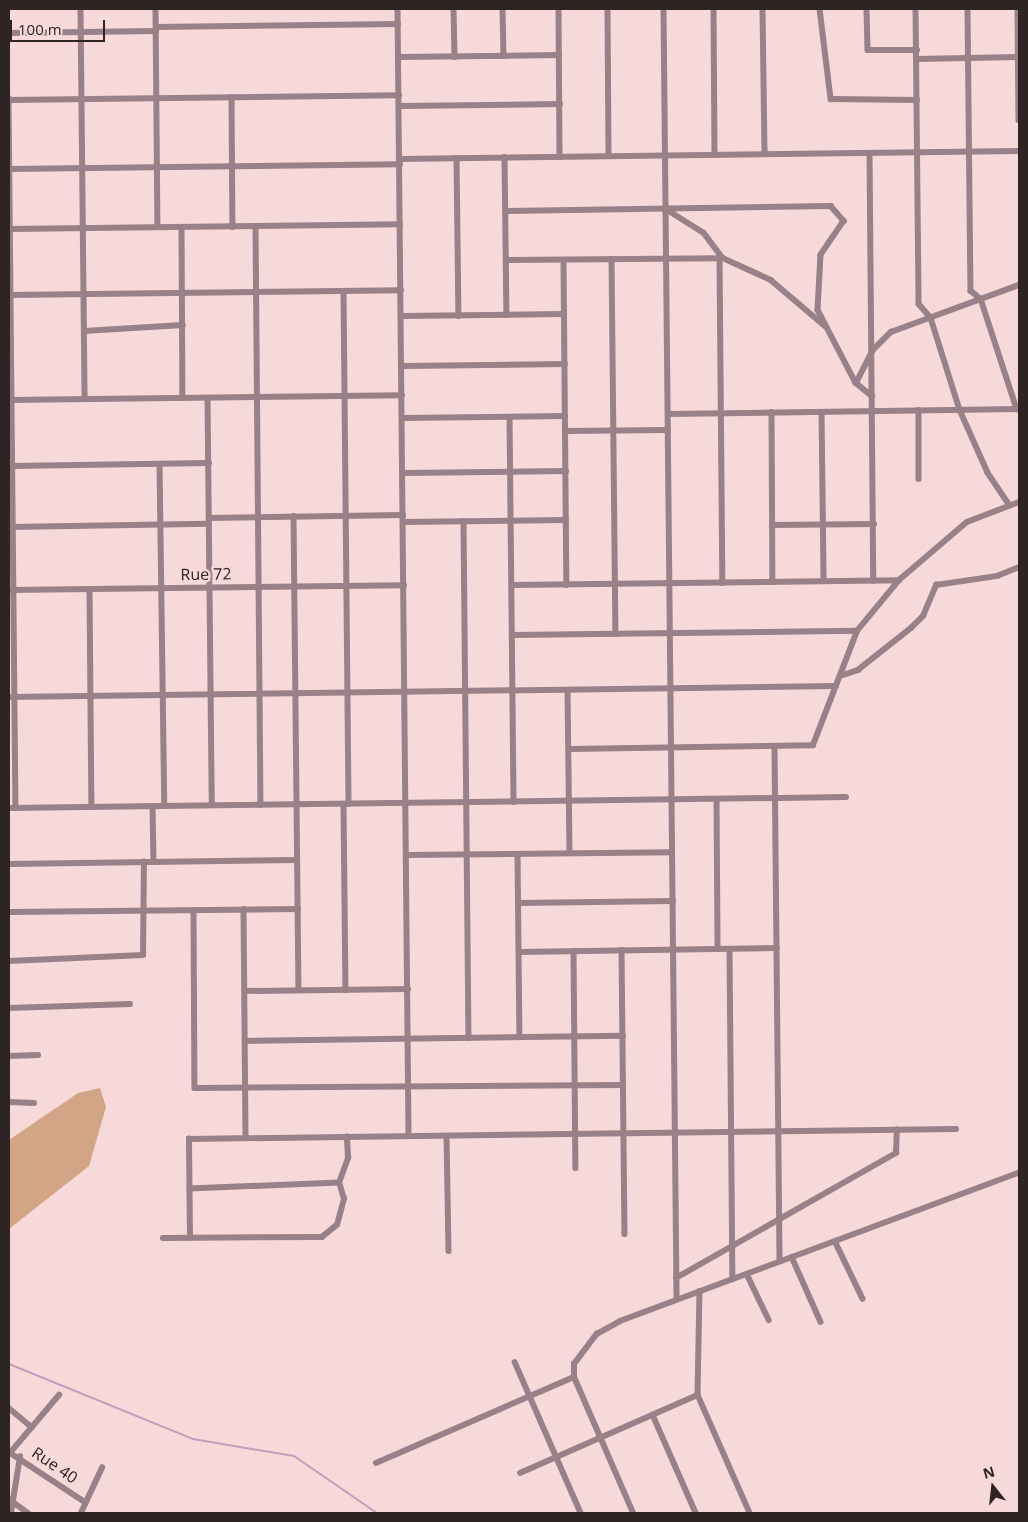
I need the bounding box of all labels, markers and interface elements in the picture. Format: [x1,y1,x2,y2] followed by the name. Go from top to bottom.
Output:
[12,10,108,42] scale bar
[18,19,62,39] text: 100 m
[180,564,232,584] street label: Rue 72
[28,1443,82,1487] street label: Rue 40
[981,1461,997,1483] text: N
[968,1462,1018,1512] north arrow

